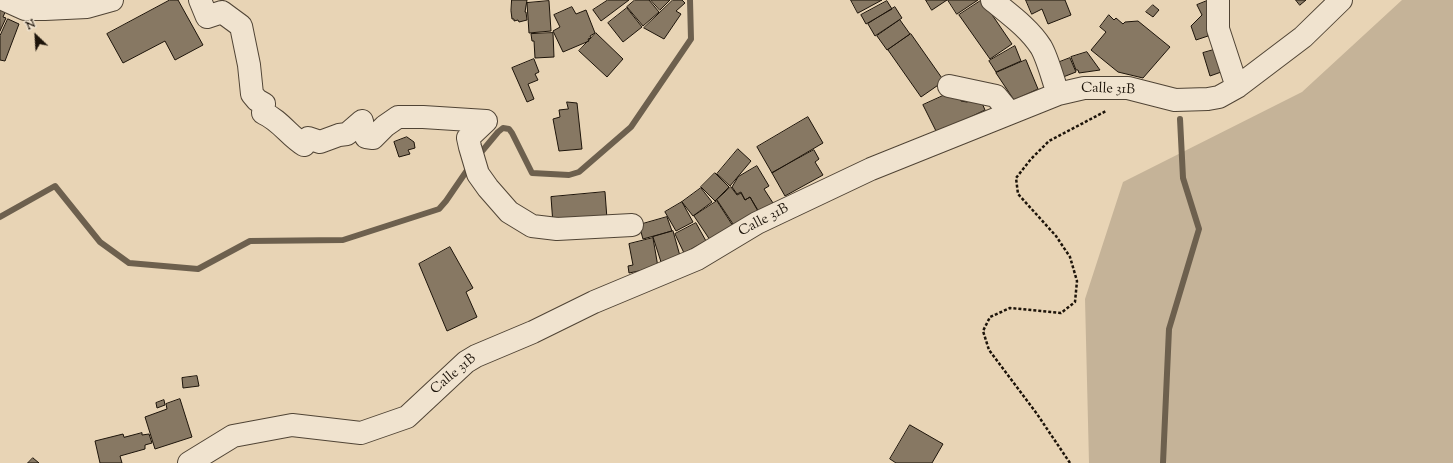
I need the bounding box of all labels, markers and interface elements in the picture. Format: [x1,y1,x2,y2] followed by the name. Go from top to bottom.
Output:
[16,16,56,56] north arrow
[24,16,38,34] text: N
[1081,81,1135,99] street label: Calle 31B
[736,201,792,241] street label: Calle 31B
[428,351,480,399] street label: Calle 31B

